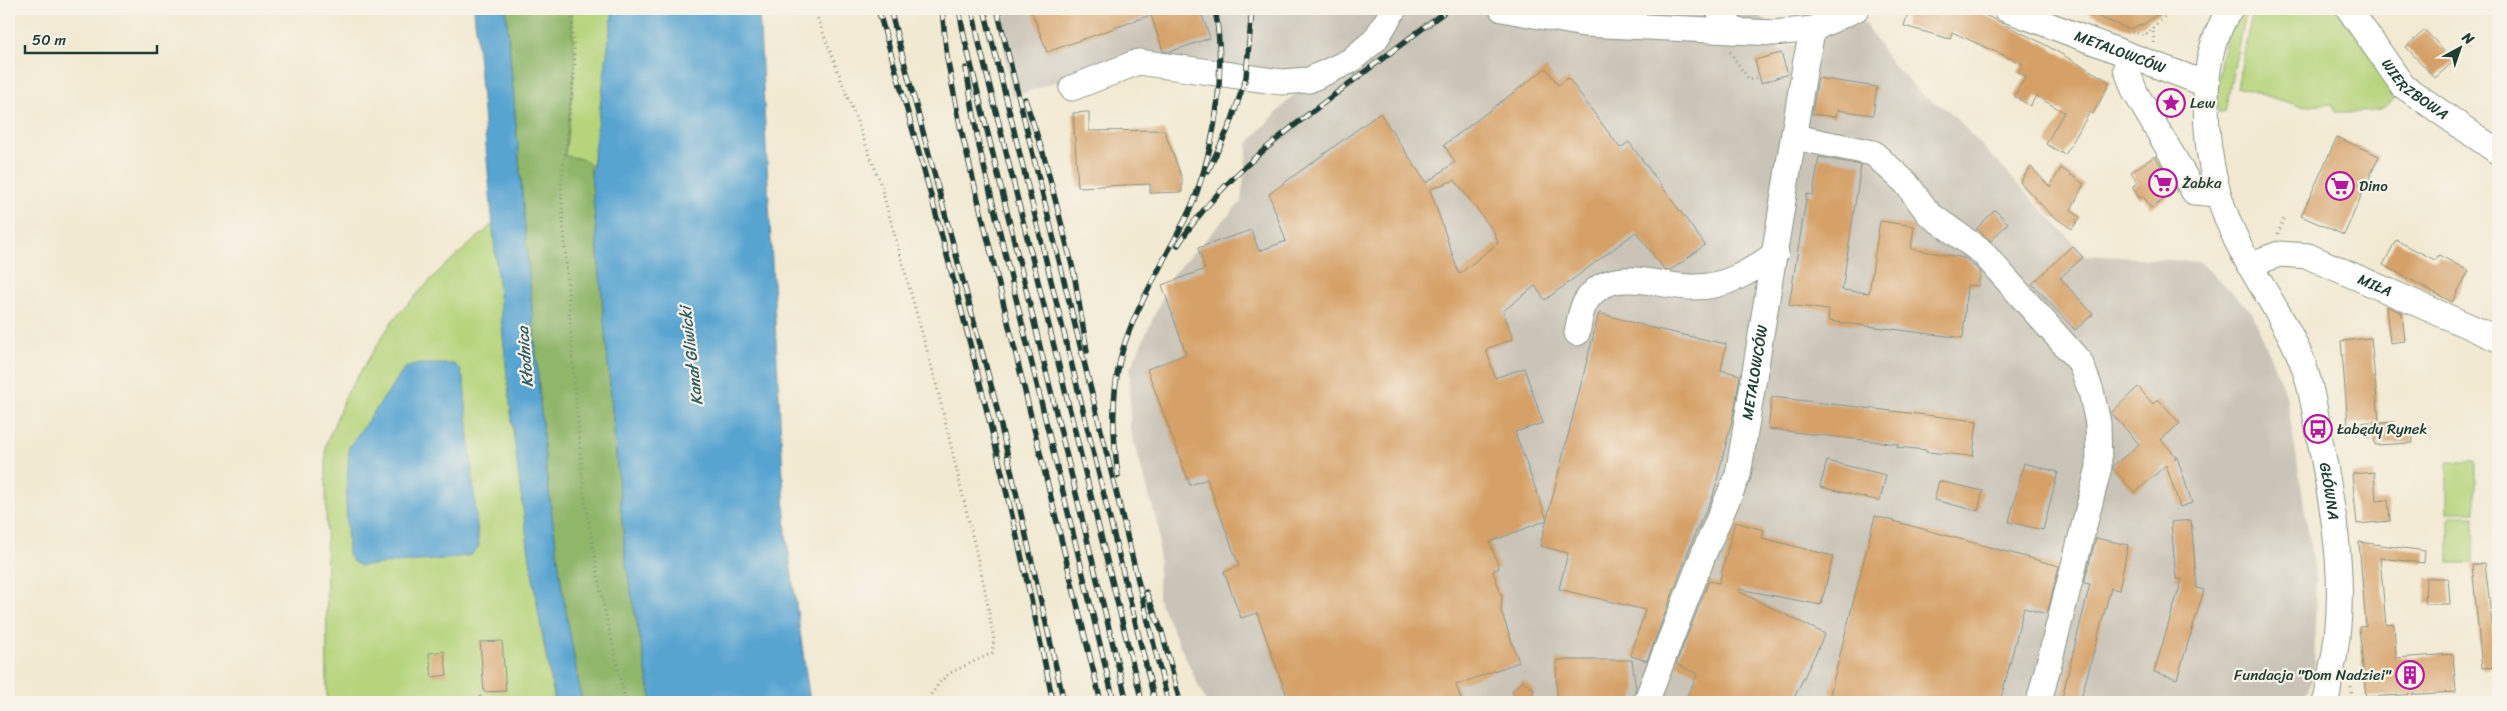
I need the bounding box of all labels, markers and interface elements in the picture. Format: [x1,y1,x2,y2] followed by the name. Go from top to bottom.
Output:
[25,22,158,54] scale bar
[2434,22,2484,72] north arrow
[2071,23,2170,81] street label: METALOWCÓW
[2456,25,2480,51] text: N
[32,27,67,53] text: 50 m
[2374,53,2454,127] street label: WIERZBOWA
[2156,88,2186,118] place icon: Lew
[2190,90,2216,116] place label: Lew
[2148,168,2178,198] supermarket icon: Żabka
[2182,170,2222,196] place label: Żabka
[2325,171,2355,201] supermarket icon: Dino
[2359,173,2388,199] place label: Dino
[2354,266,2396,304] street label: MIŁA
[670,301,711,407] water label: Kanał Gliwicki
[1734,323,1775,422] street label: METALOWCÓW
[508,324,542,388] water label: Kłodnica
[2303,414,2333,444] bus stop icon: Łabędy Rynek
[2337,416,2428,442] place label: Łabędy Rynek
[2312,460,2347,522] street label: GŁÓWNA
[2395,660,2425,690] building icon: Fundacja "Dom Nadziei"
[2234,662,2392,688] place label: Fundacja "Dom Nadziei"

